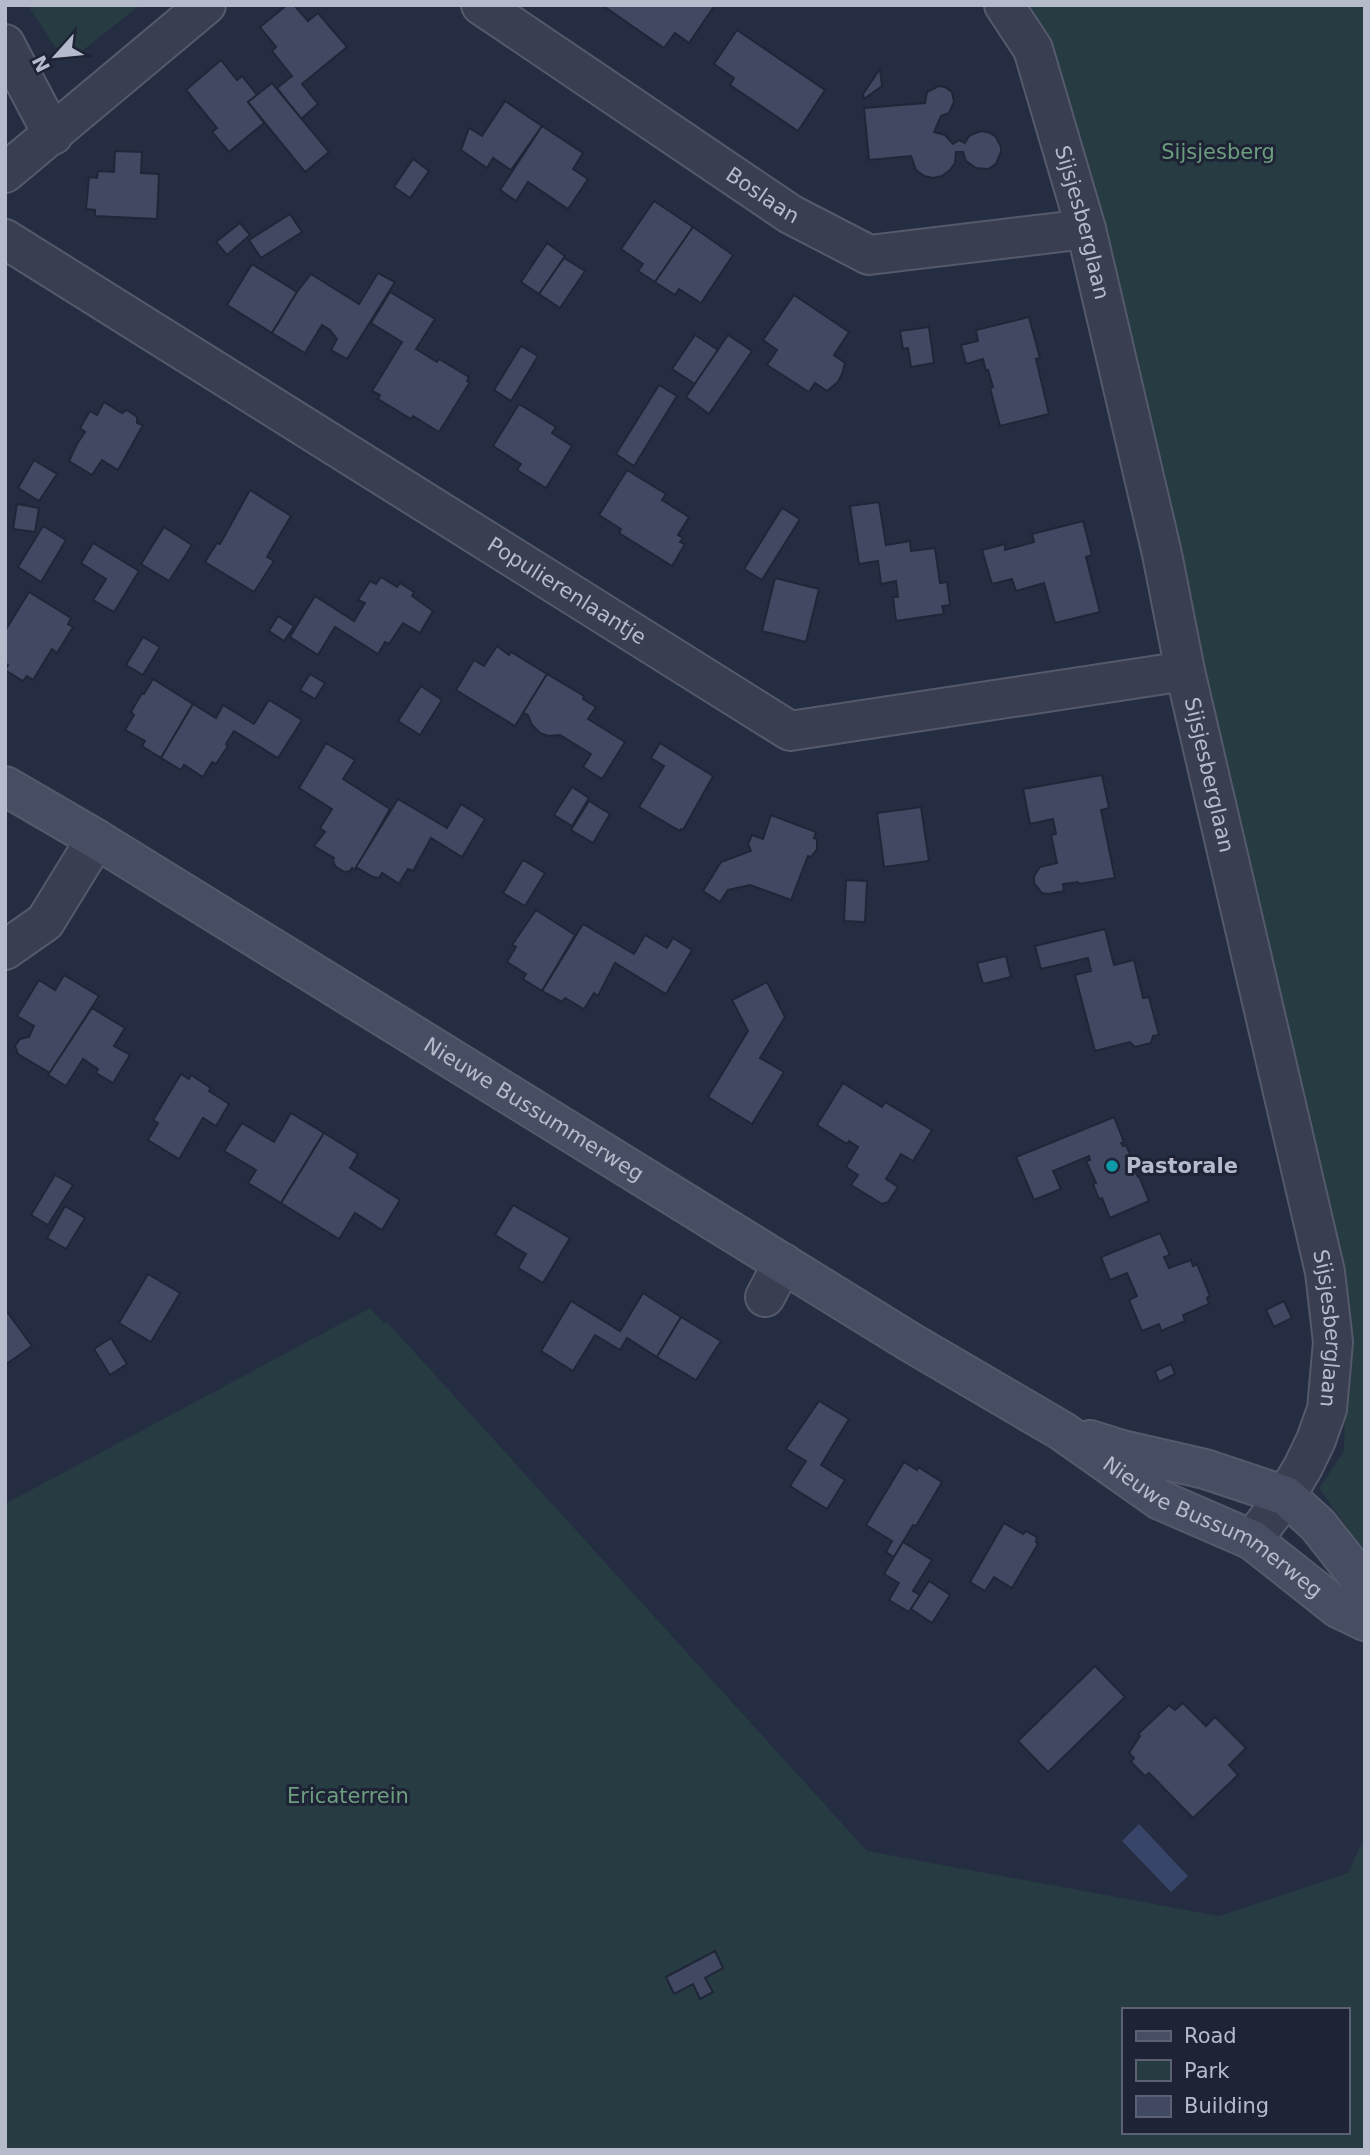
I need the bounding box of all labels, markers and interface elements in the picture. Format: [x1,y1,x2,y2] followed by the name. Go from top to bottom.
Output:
[21,21,91,91] north arrow
[27,52,54,76] text: N
[1161,140,1275,164] park label: Sijsjesberg
[1050,143,1114,302] street label: Sijsjesberglaan
[721,162,803,229] street label: Boslaan
[483,533,650,650] street label: Populierenlaantje
[1180,695,1239,855] street label: Sijsjesberglaan
[420,1033,648,1186] street label: Nieuwe Bussummerweg
[1126,1154,1238,1178] place label: Pastorale
[1104,1158,1120,1174] marker: Pastorale
[1308,1247,1345,1408] street label: Sijsjesberglaan
[1098,1452,1327,1603] street label: Nieuwe Bussummerweg
[287,1784,409,1808] park label: Ericaterrein
[1122,2008,1349,2134] legend
[1184,2024,1237,2048] text: Road
[1184,2059,1230,2083] text: Park
[1184,2094,1269,2118] text: Building

